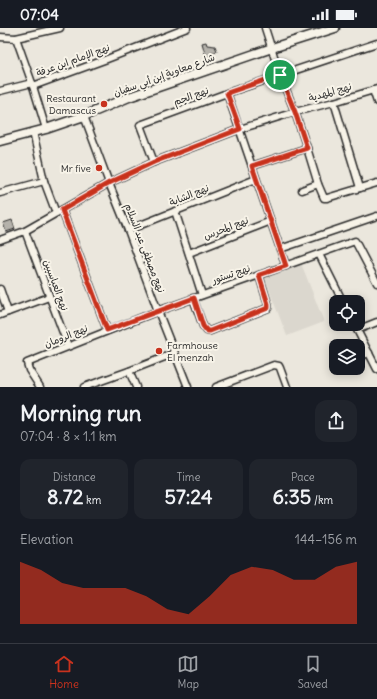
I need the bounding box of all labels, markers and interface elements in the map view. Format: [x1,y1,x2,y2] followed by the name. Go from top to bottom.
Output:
[20,5,59,24] text: 07:04
[34,41,112,80] street label: نهج الإمام ابن عرفة
[111,50,218,102] street label: شارع معاوية إبن أبي سفيان
[263,58,297,92] pin
[269,64,291,86] icon: arrive
[307,80,353,105] street label: نهج المهدية
[172,84,211,109] street label: نهج الجم
[46,92,97,117] place label: Restaurant Damascus
[99,99,109,109] marker: Restaurant Damascus
[61,162,91,175] place label: Mr five
[94,163,104,173] marker: Mr five
[167,181,211,210] street label: نهج الشابة
[121,201,168,295] street label: نهج مصطفى عبد السلام
[202,213,251,243] street label: نهج المحرس
[40,257,71,313] street label: نهج العباسيين
[209,261,252,288] street label: نهج تستور
[329,295,365,375] map controls
[329,295,365,331] button: locate
[42,321,90,352] street label: نهج الرومان
[167,339,218,364] place label: Farmhouse El menzah
[329,339,365,375] button: layers
[154,346,164,356] marker: Farmhouse El menzah
[20,399,142,427] text: Morning run
[315,400,357,442] button: share
[20,428,117,445] text: 07:04 · 8 × 1.1 km
[53,470,96,484] text: Distance
[177,470,200,484] text: Time
[291,470,315,484] text: Pace
[47,484,83,509] text: 8.72
[164,484,213,509] text: 57:24
[272,484,311,509] text: 6:35
[83,493,101,507] text: km
[311,493,333,507] text: /km
[20,531,73,548] text: Elevation
[295,531,357,548] text: 144–156 m
[49,653,79,691] tab: Home
[177,653,199,691] tab: Map
[298,653,328,691] tab: Saved

